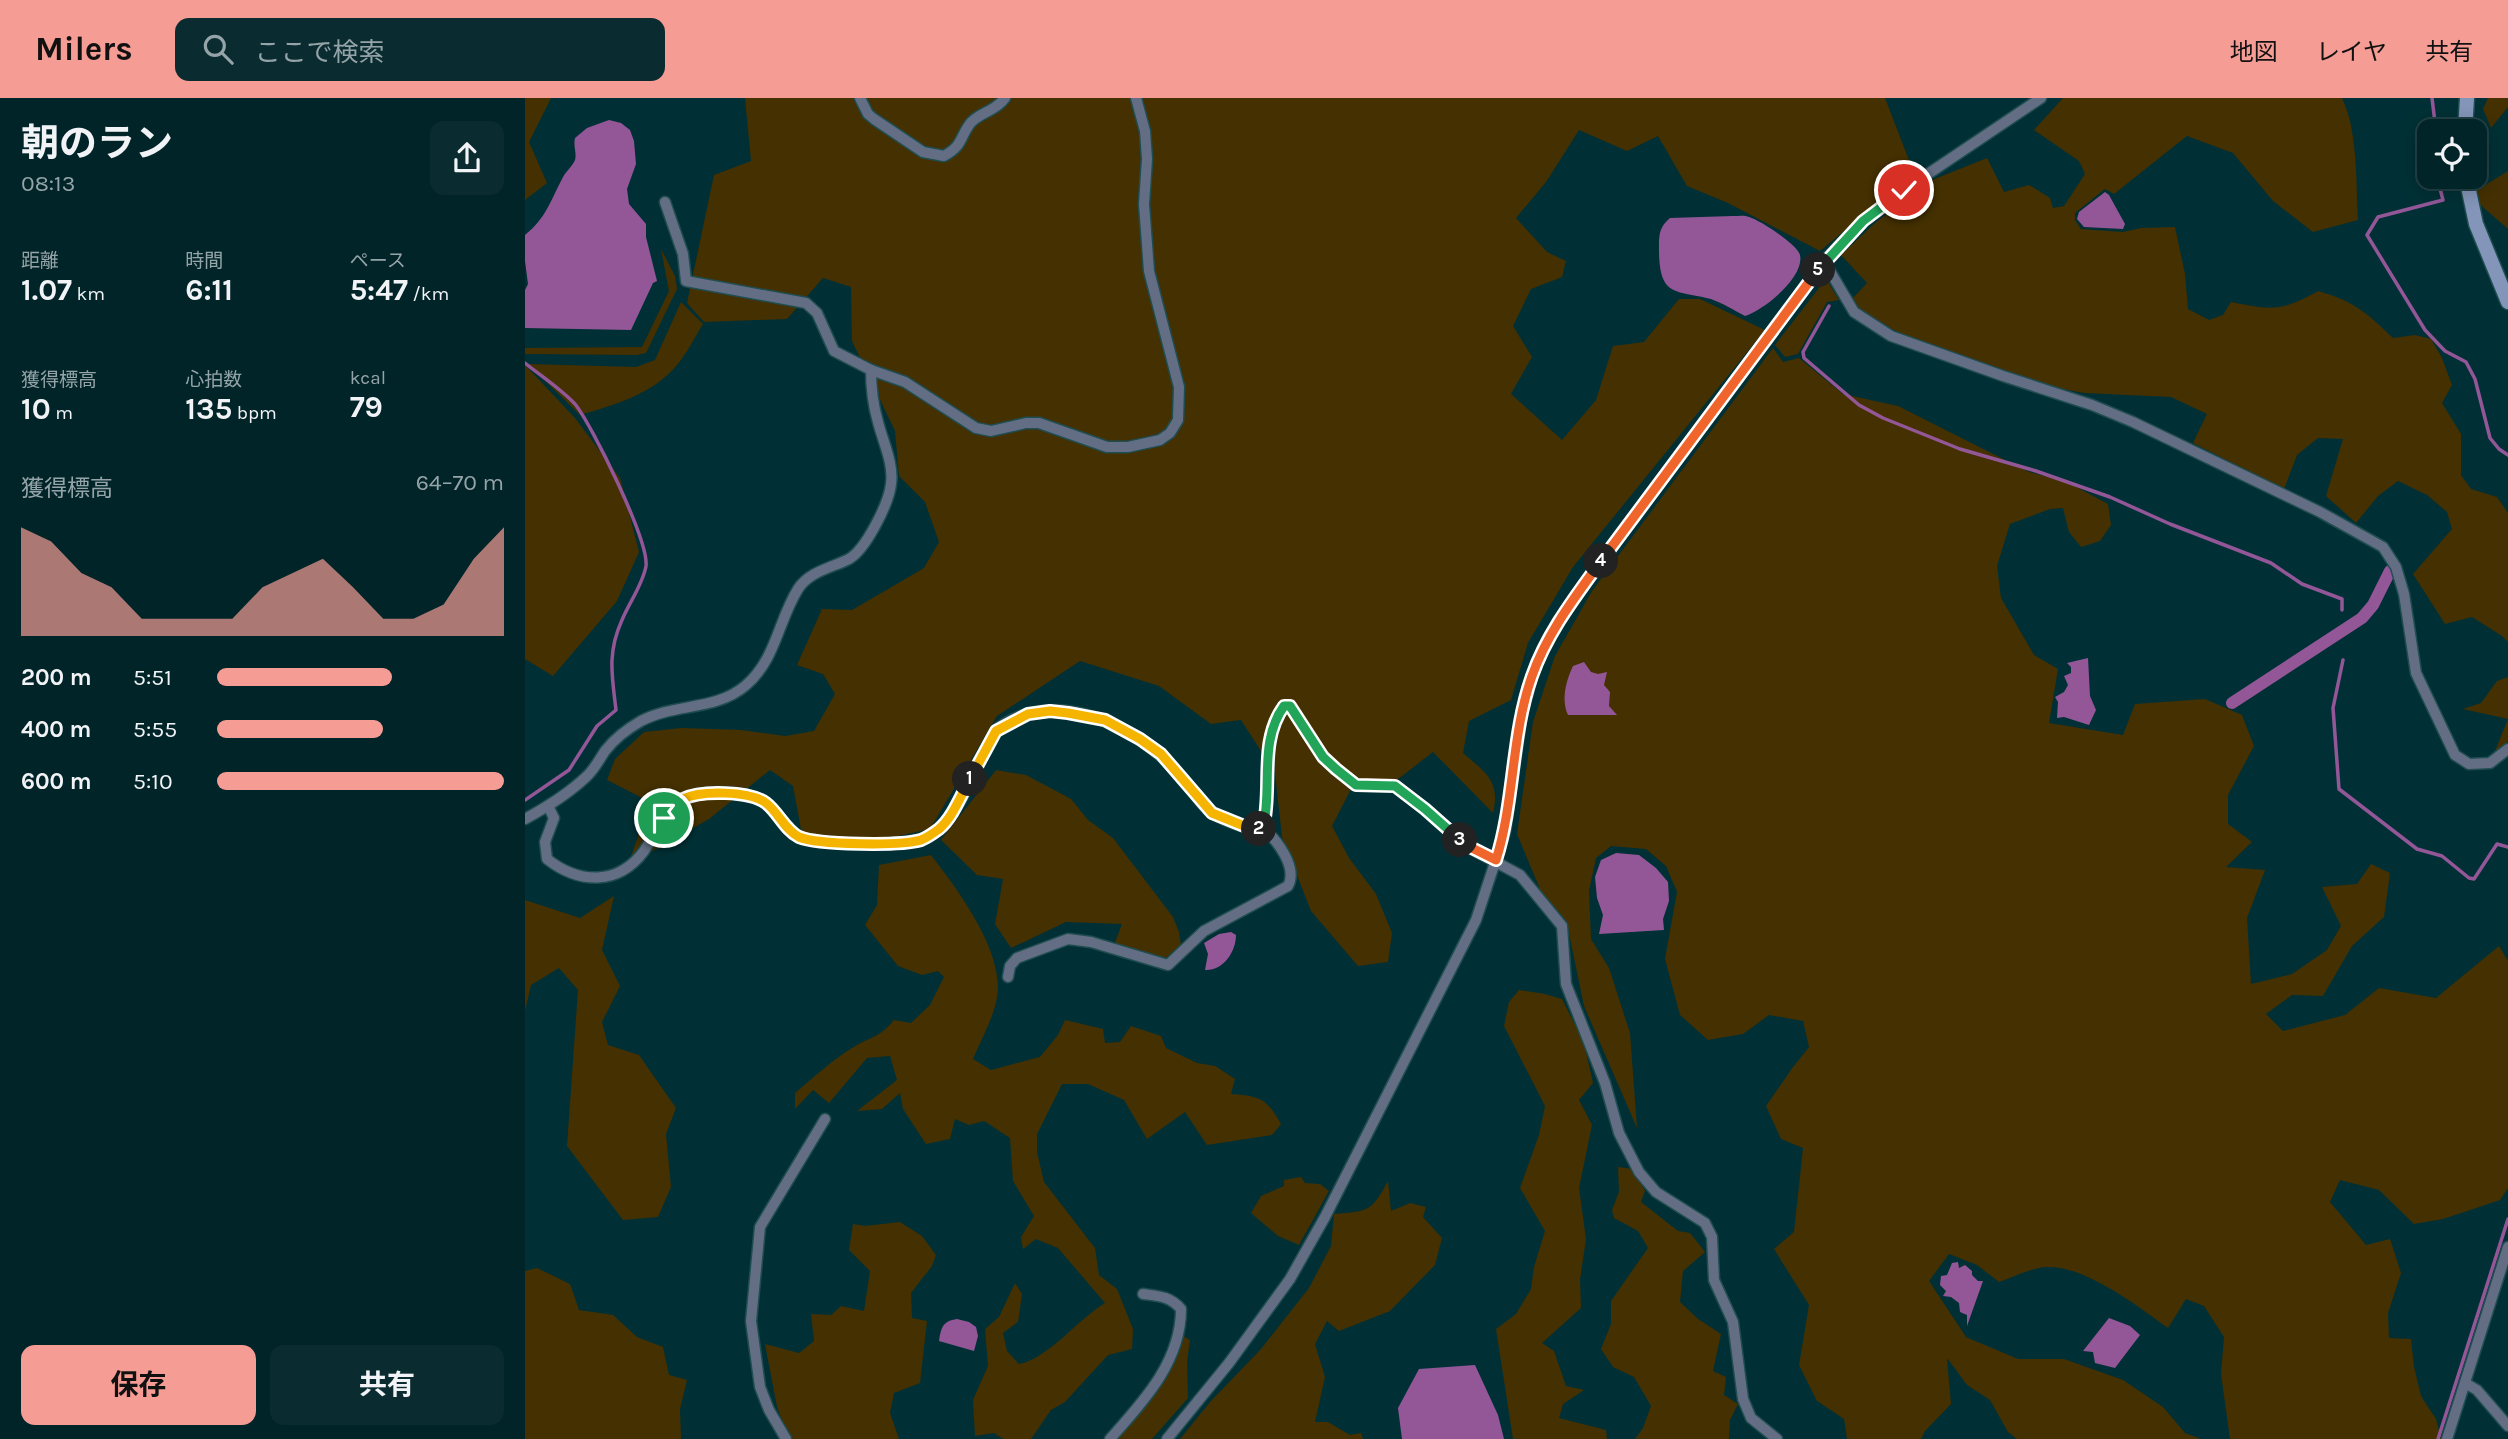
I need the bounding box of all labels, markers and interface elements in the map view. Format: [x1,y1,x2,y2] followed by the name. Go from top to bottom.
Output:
[175,18,665,81] search box
[35,30,133,68] text: Milers
[199,30,237,68] icon: search
[255,37,385,68] text: ここで検索
[2230,38,2278,66] text: 地図
[2316,38,2387,66] text: レイヤ
[2425,38,2473,66] text: 共有
[2417,119,2487,189] map controls
[2417,119,2487,189] button: locate
[21,121,173,166] text: 朝のラン
[430,121,504,195] button: share
[1874,160,1934,220] pin
[21,170,75,197] text: 08:13
[1885,171,1923,209] icon: check
[21,250,59,272] text: 距離
[185,250,223,272] text: 時間
[350,250,406,272] text: ペース
[1801,252,1835,288] pin: 5
[1812,258,1823,280] text: 5
[21,272,72,308] text: 1.07
[185,272,233,308] text: 6:11
[350,272,408,308] text: 5:47
[72,283,105,305] text: km
[408,283,449,305] text: /km
[350,367,386,389] text: kcal
[21,369,97,391] text: 獲得標高
[185,369,242,391] text: 心拍数
[350,389,383,425] text: 79
[21,391,51,427] text: 10
[185,391,232,427] text: 135
[51,402,73,424] text: m
[232,402,277,424] text: bpm
[416,469,504,496] text: 64–70 m
[21,475,113,502] text: 獲得標高
[1583,544,1619,578] pin: 4
[1595,549,1606,571] text: 4
[21,664,92,691] text: 200 m
[133,664,172,691] text: 5:51
[21,716,91,743] text: 400 m
[133,716,177,743] text: 5:55
[953,762,987,796] pin: 1
[966,767,973,789] text: 1
[21,768,92,795] text: 600 m
[133,768,173,795] text: 5:10
[634,788,694,848] pin
[645,799,683,837] icon: arrive
[1241,812,1277,846] pin: 2
[1253,817,1264,839] text: 2
[1443,822,1478,858] pin: 3
[1454,828,1465,850] text: 3
[21,1345,256,1425] button: 保存
[270,1345,504,1425] button: 共有

